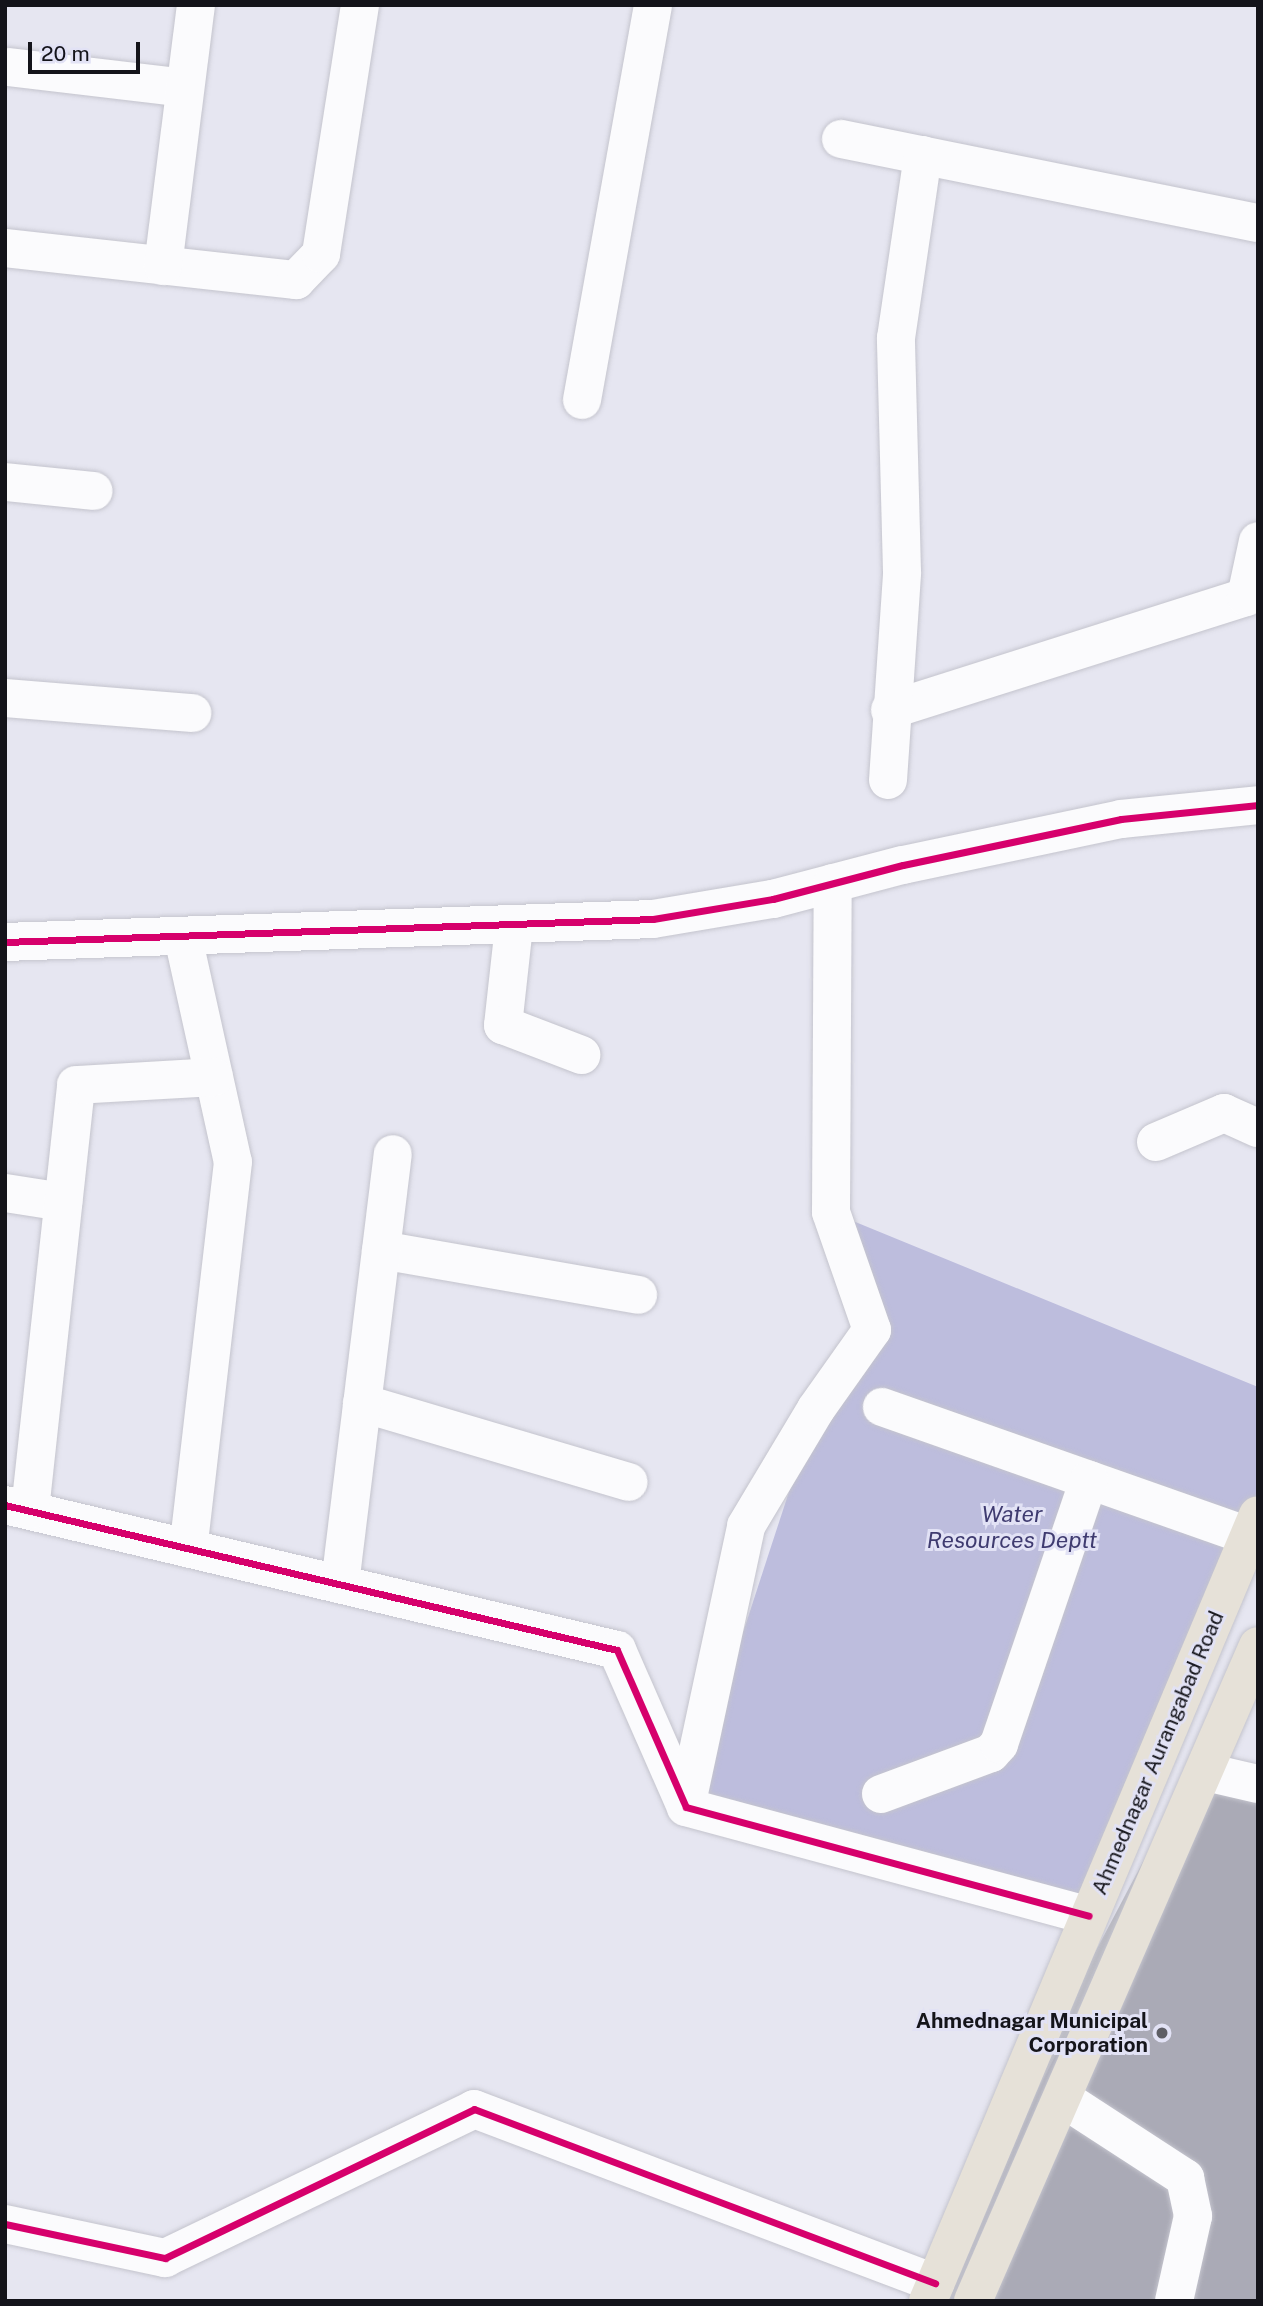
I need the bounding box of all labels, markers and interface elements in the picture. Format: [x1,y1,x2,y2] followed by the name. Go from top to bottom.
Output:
[32,28,144,72] scale bar
[41,41,90,66] text: 20 m
[927,1500,1097,1554] water label: Water Resources Deptt
[1087,1607,1229,1899] street label: Ahmednagar Aurangabad Road
[916,2008,1148,2058] place label: Ahmednagar Municipal Corporation
[1154,2025,1170,2041] marker: Ahmednagar Municipal Corporation

